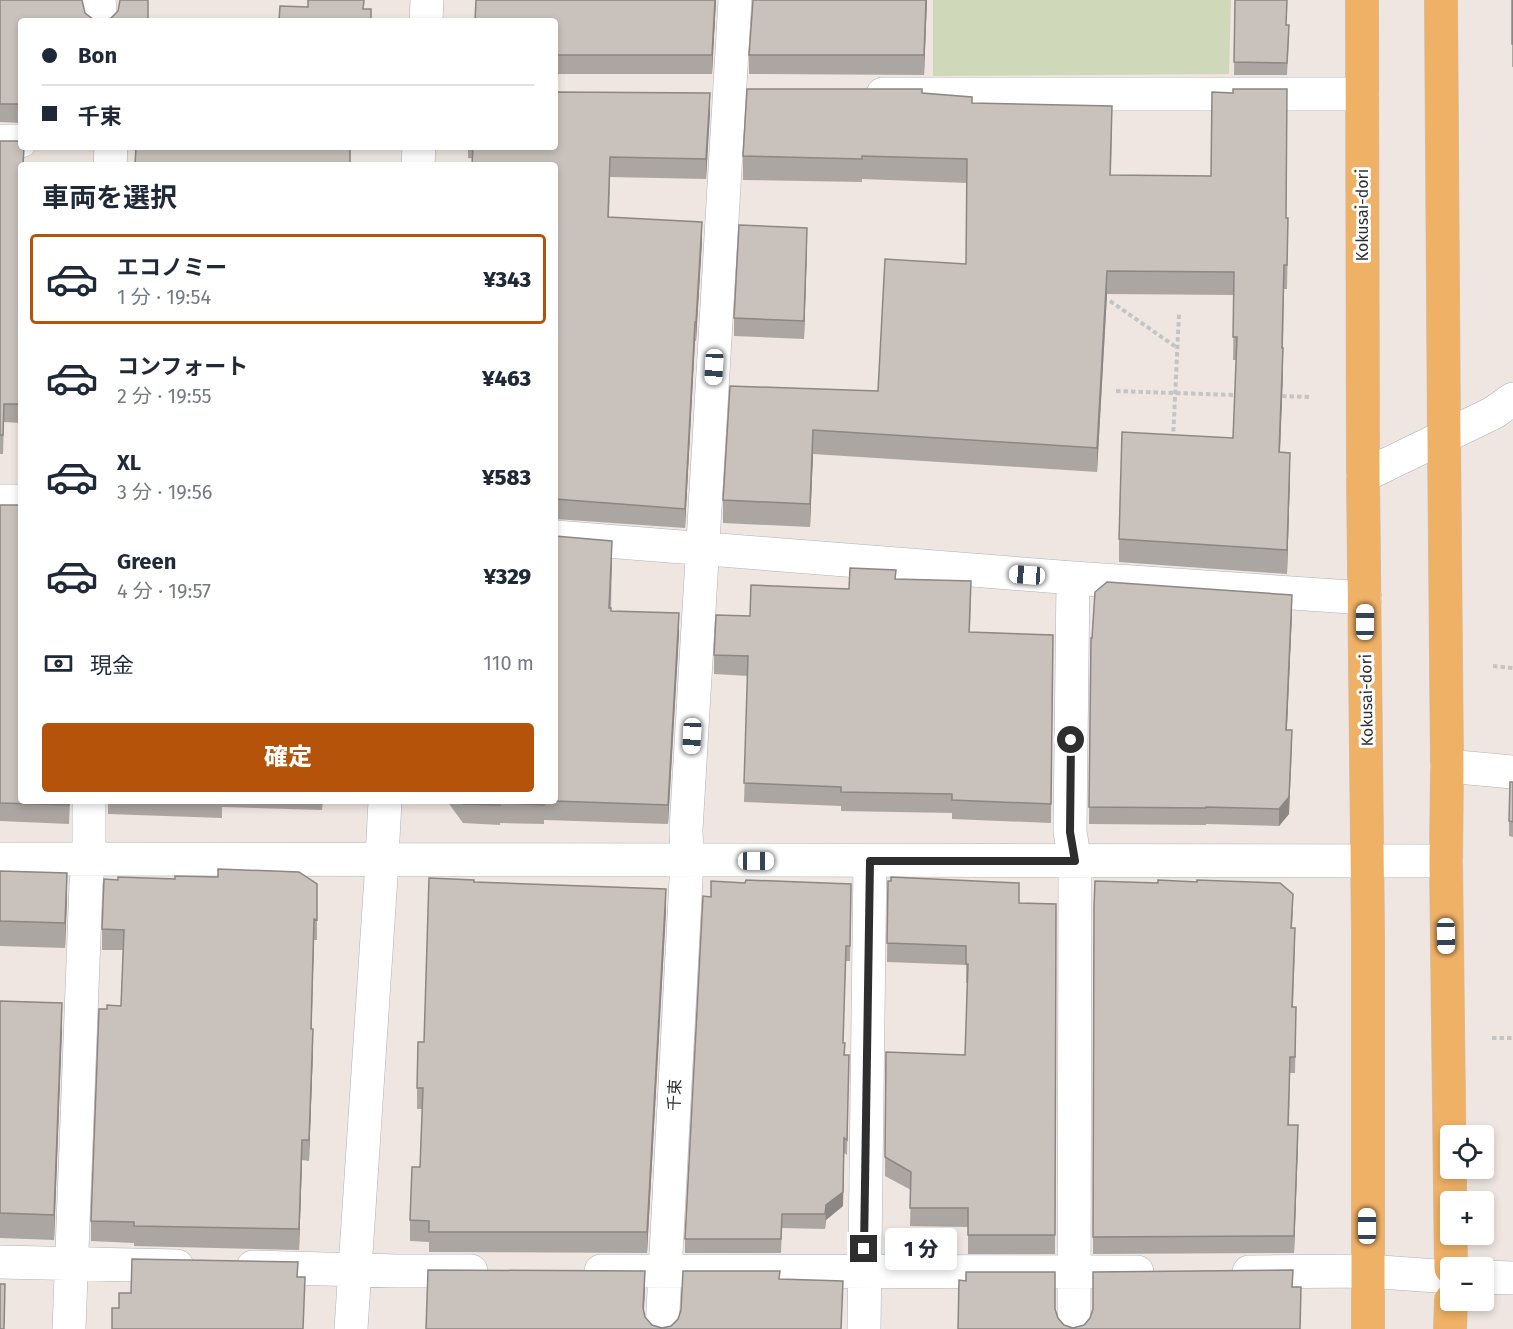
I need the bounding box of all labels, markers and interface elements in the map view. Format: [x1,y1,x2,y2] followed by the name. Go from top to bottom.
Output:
[78,42,117,69] text: Bon
[78,103,122,130] text: 千束
[1353,169,1372,261] street label: Kokusai-dori
[42,182,177,214] text: 車両を選択
[45,252,99,306] icon: car
[117,254,227,281] text: エコノミー
[483,266,531,293] text: ¥343
[117,285,211,309] text: 1 分 · 19:54
[704,349,724,385] car
[45,351,99,405] icon: car
[117,353,248,380] text: コンフォート
[482,365,531,392] text: ¥463
[117,384,212,408] text: 2 分 · 19:55
[117,449,141,476] text: XL
[45,450,99,504] icon: car
[482,464,531,491] text: ¥583
[117,480,212,504] text: 3 分 · 19:56
[117,548,176,575] text: Green
[45,549,99,603] icon: car
[483,563,531,590] text: ¥329
[1008,565,1046,585] car
[117,579,211,603] text: 4 分 · 19:57
[1356,604,1374,640] car
[42,647,75,680] icon: cash
[483,651,534,675] text: 110 m
[90,652,134,679] text: 現金
[1356,654,1377,746] street label: Kokusai-dori
[682,718,702,754] car
[42,723,534,792] button: 確定
[1057,726,1084,753] route start
[738,852,774,870] car
[1437,918,1455,954] car
[664,1079,685,1112] street label: 千束
[1440,1125,1494,1311] map controls
[1440,1125,1494,1179] button: locate
[1440,1191,1494,1245] button: +
[1358,1208,1376,1244] car
[885,1228,957,1270] callout: 1 分
[850,1235,877,1262] route end
[904,1237,938,1261] text: 1 分
[1440,1257,1494,1311] button: −

